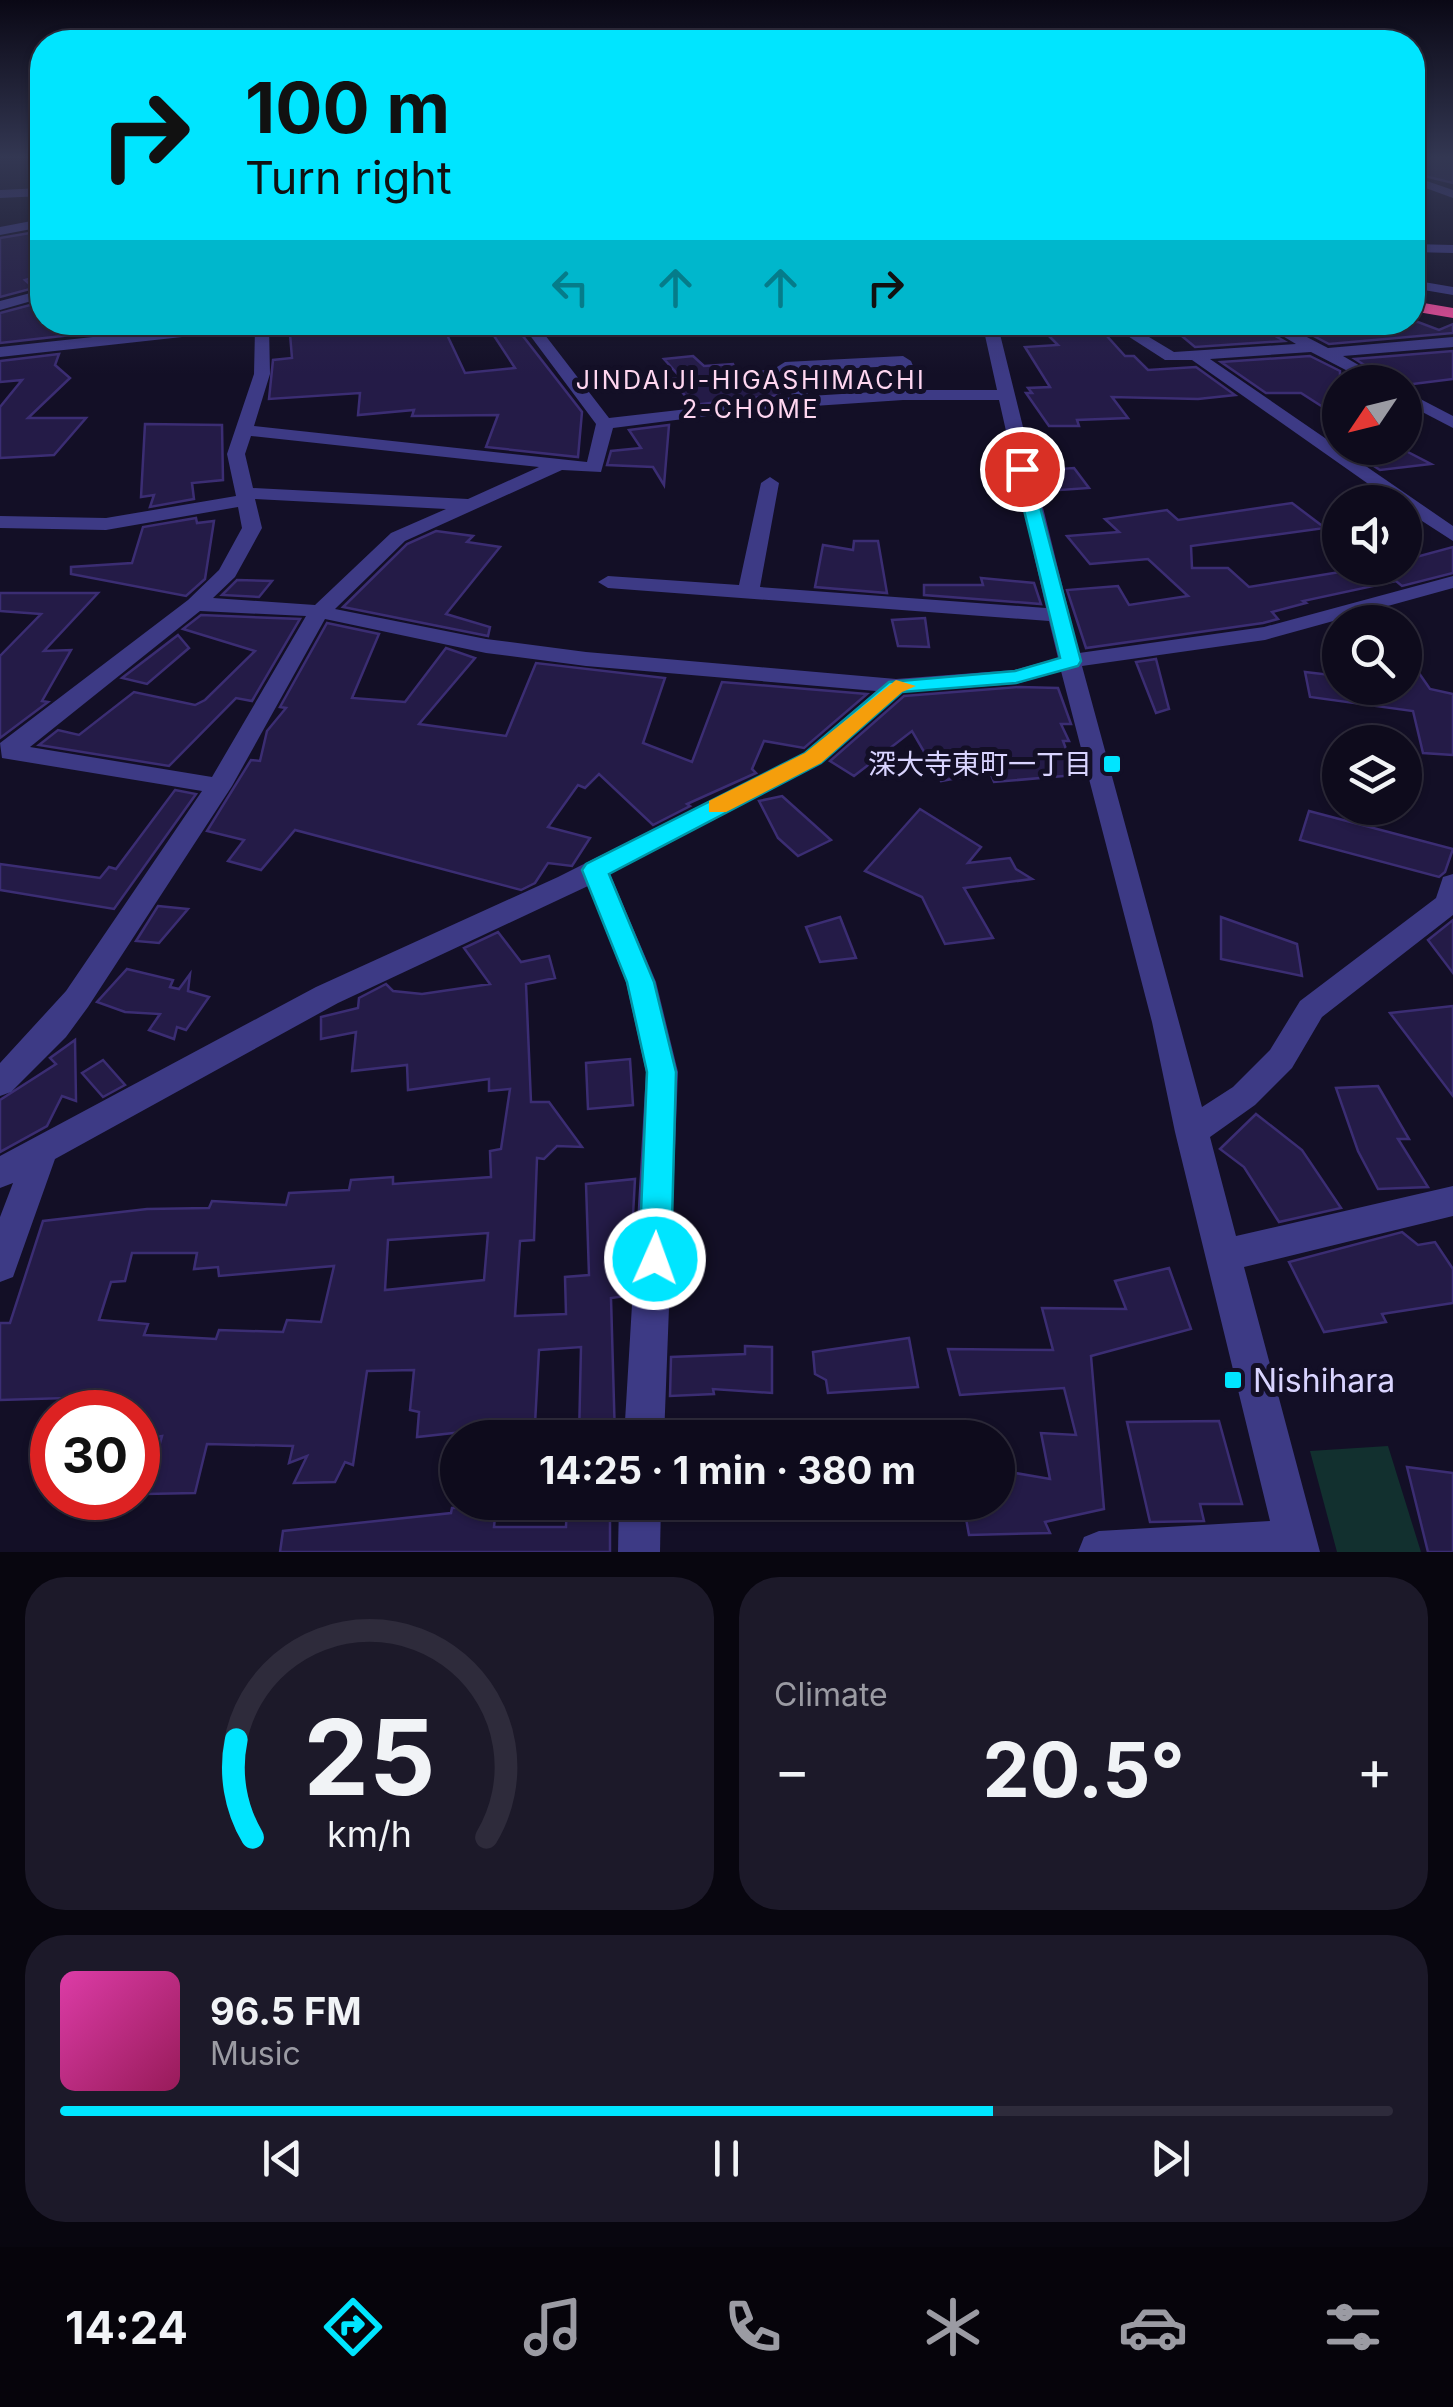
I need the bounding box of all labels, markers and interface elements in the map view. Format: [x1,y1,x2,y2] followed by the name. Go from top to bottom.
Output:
[245,65,450,150] text: 100 m
[80,70,210,200] icon: right
[245,150,452,205] text: Turn right
[543,260,598,315] icon: left
[648,260,703,315] icon: ahead
[753,260,808,315] icon: ahead
[858,260,913,315] icon: right
[576,365,926,424] district label: JINDAIJI-HIGASHIMACHI 2-CHOME
[1322,365,1422,465] north arrow
[1322,365,1422,825] map controls
[980,427,1065,512] pin
[995,442,1050,497] icon: arrive
[1322,485,1422,585] button: sound
[1322,605,1422,705] button: search
[1322,725,1422,825] button: layers
[868,747,1092,781] place label: 深大寺東町一丁目
[1101,753,1123,775] marker: 深大寺東町一丁目
[603,1207,707,1311] position arrow
[1253,1361,1395,1400] place label: Nishihara
[1222,1369,1244,1391] marker: Nishihara
[30,1390,160,1520] speed limit sign: 30
[539,1447,916,1493] text: 14:25 · 1 min · 380 m
[774,1675,888,1714] text: Climate
[304,1694,435,1820] text: 25
[982,1724,1185,1815] text: 20.5°
[774,1737,810,1803] text: −
[1357,1737,1393,1803] text: +
[327,1812,412,1856] text: km/h
[210,1988,362,2034] text: 96.5 FM
[210,2034,301,2073] text: Music
[255,2131,310,2186] icon: previous
[699,2131,754,2186] icon: pause
[1143,2131,1198,2186] icon: next
[318,2292,388,2362] icon: directions
[518,2292,588,2362] icon: music
[718,2292,788,2362] icon: phone
[918,2292,988,2362] icon: climate
[1118,2292,1188,2362] icon: car
[1318,2292,1388,2362] icon: filters
[65,2300,188,2355] text: 14:24

